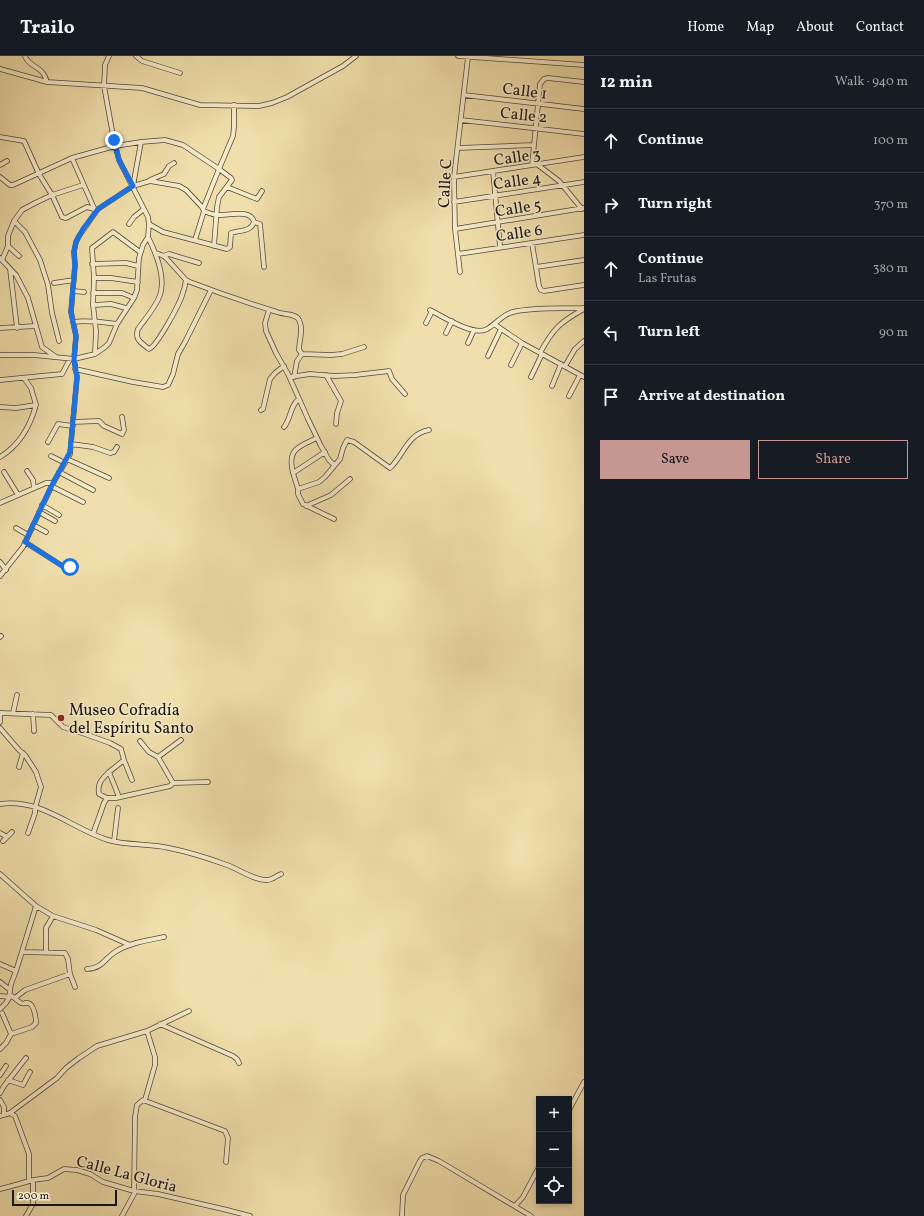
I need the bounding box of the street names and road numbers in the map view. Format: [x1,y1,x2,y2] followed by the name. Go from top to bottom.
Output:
[501,78,548,106] street label: Calle 1
[499,103,548,129] street label: Calle 2
[492,144,542,172] street label: Calle 3
[434,158,458,208] street label: Calle C
[492,168,543,196] street label: Calle 4
[494,194,543,223] street label: Calle 5
[495,220,544,248] street label: Calle 6
[74,1151,179,1199] street label: Calle La Gloria

